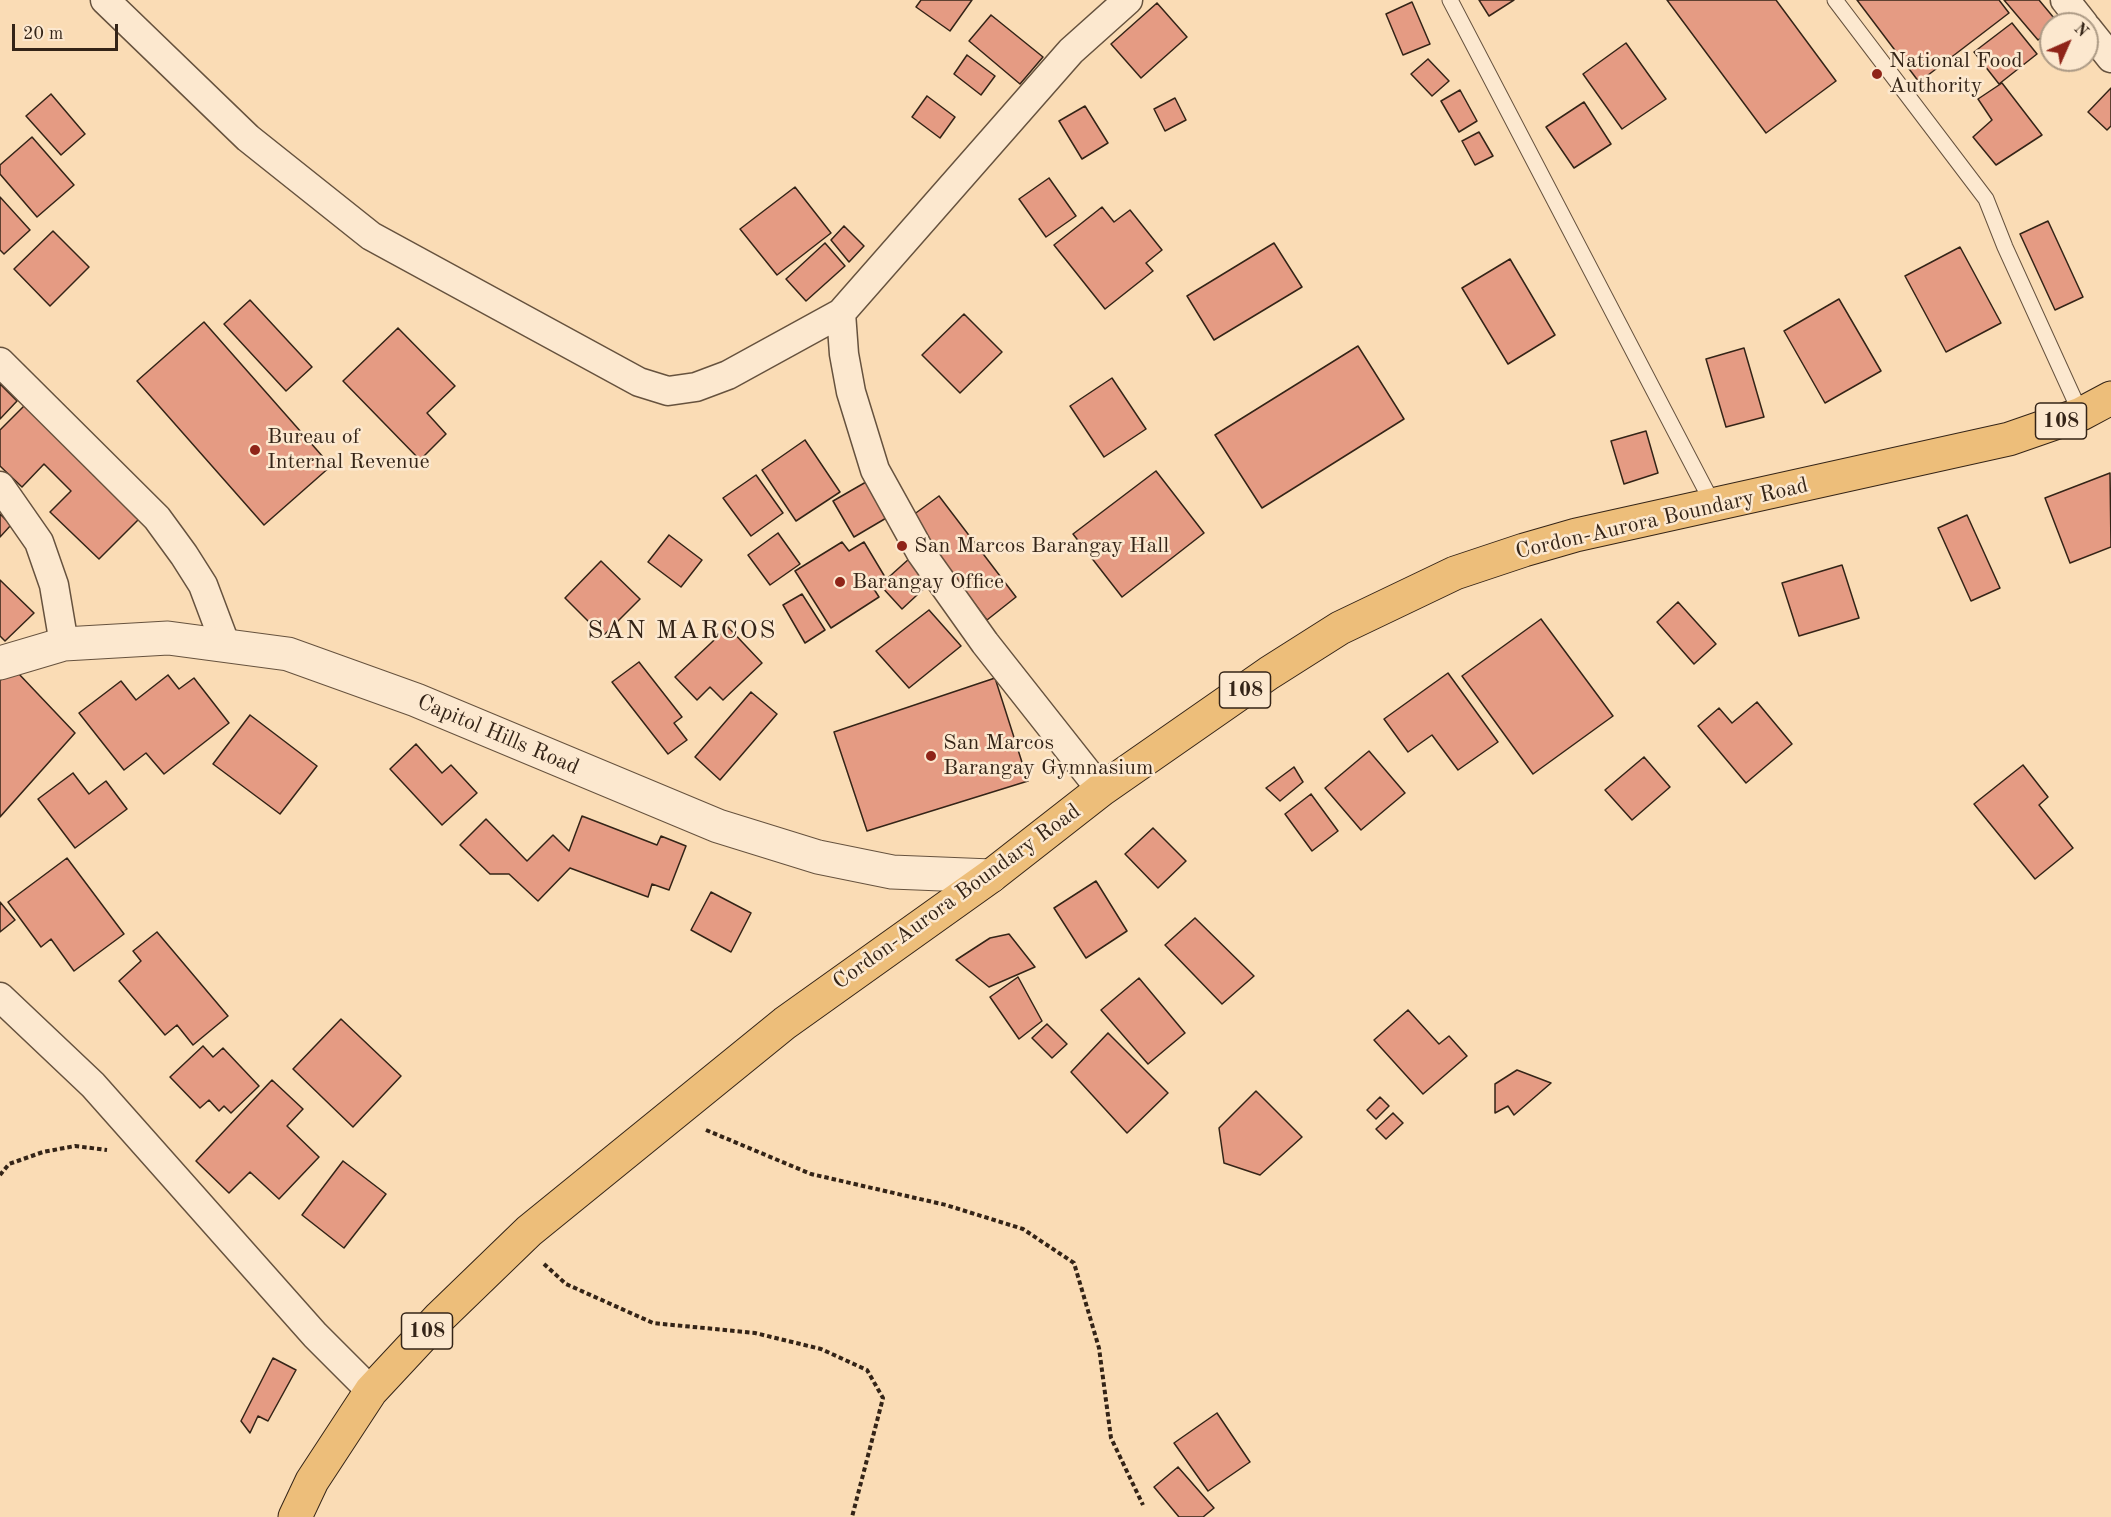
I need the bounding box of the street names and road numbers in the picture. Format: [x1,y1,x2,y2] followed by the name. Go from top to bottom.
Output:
[2036,403,2086,439] road number: 108
[1513,472,1811,566] street label: Cordon-Aurora Boundary Road
[1220,672,1270,708] road number: 108
[413,689,583,781] street label: Capitol Hills Road
[828,798,1086,996] street label: Cordon-Aurora Boundary Road
[402,1313,452,1349] road number: 108

